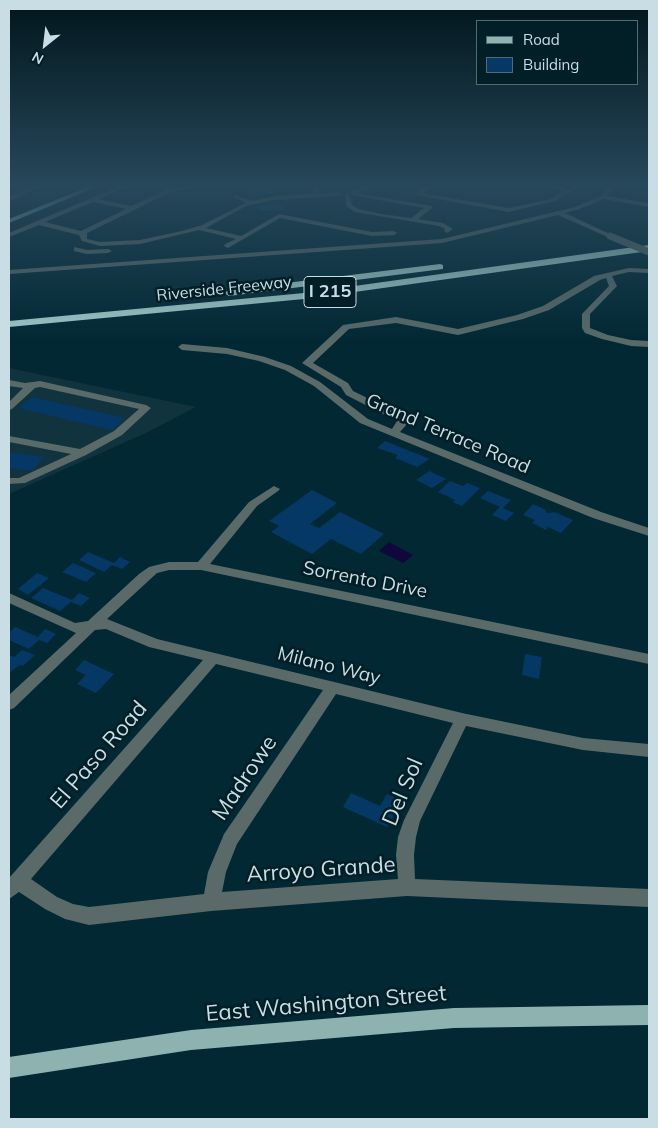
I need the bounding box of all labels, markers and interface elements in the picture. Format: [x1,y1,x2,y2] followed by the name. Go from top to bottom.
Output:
[20,20,70,70] north arrow
[476,20,638,85] legend
[523,30,560,49] text: Road
[29,48,47,69] text: N
[523,55,579,74] text: Building
[156,272,292,306] street label: Riverside Freeway
[304,276,356,308] road number: I 215
[362,389,534,479] street label: Grand Terrace Road
[301,557,429,603] street label: Sorrento Drive
[275,642,383,690] street label: Milano Way
[45,696,153,814] street label: El Paso Road
[207,731,283,825] street label: Madrowe
[377,754,429,830] street label: Del Sol
[246,852,396,888] street label: Arroyo Grande
[205,980,447,1028] street label: East Washington Street

